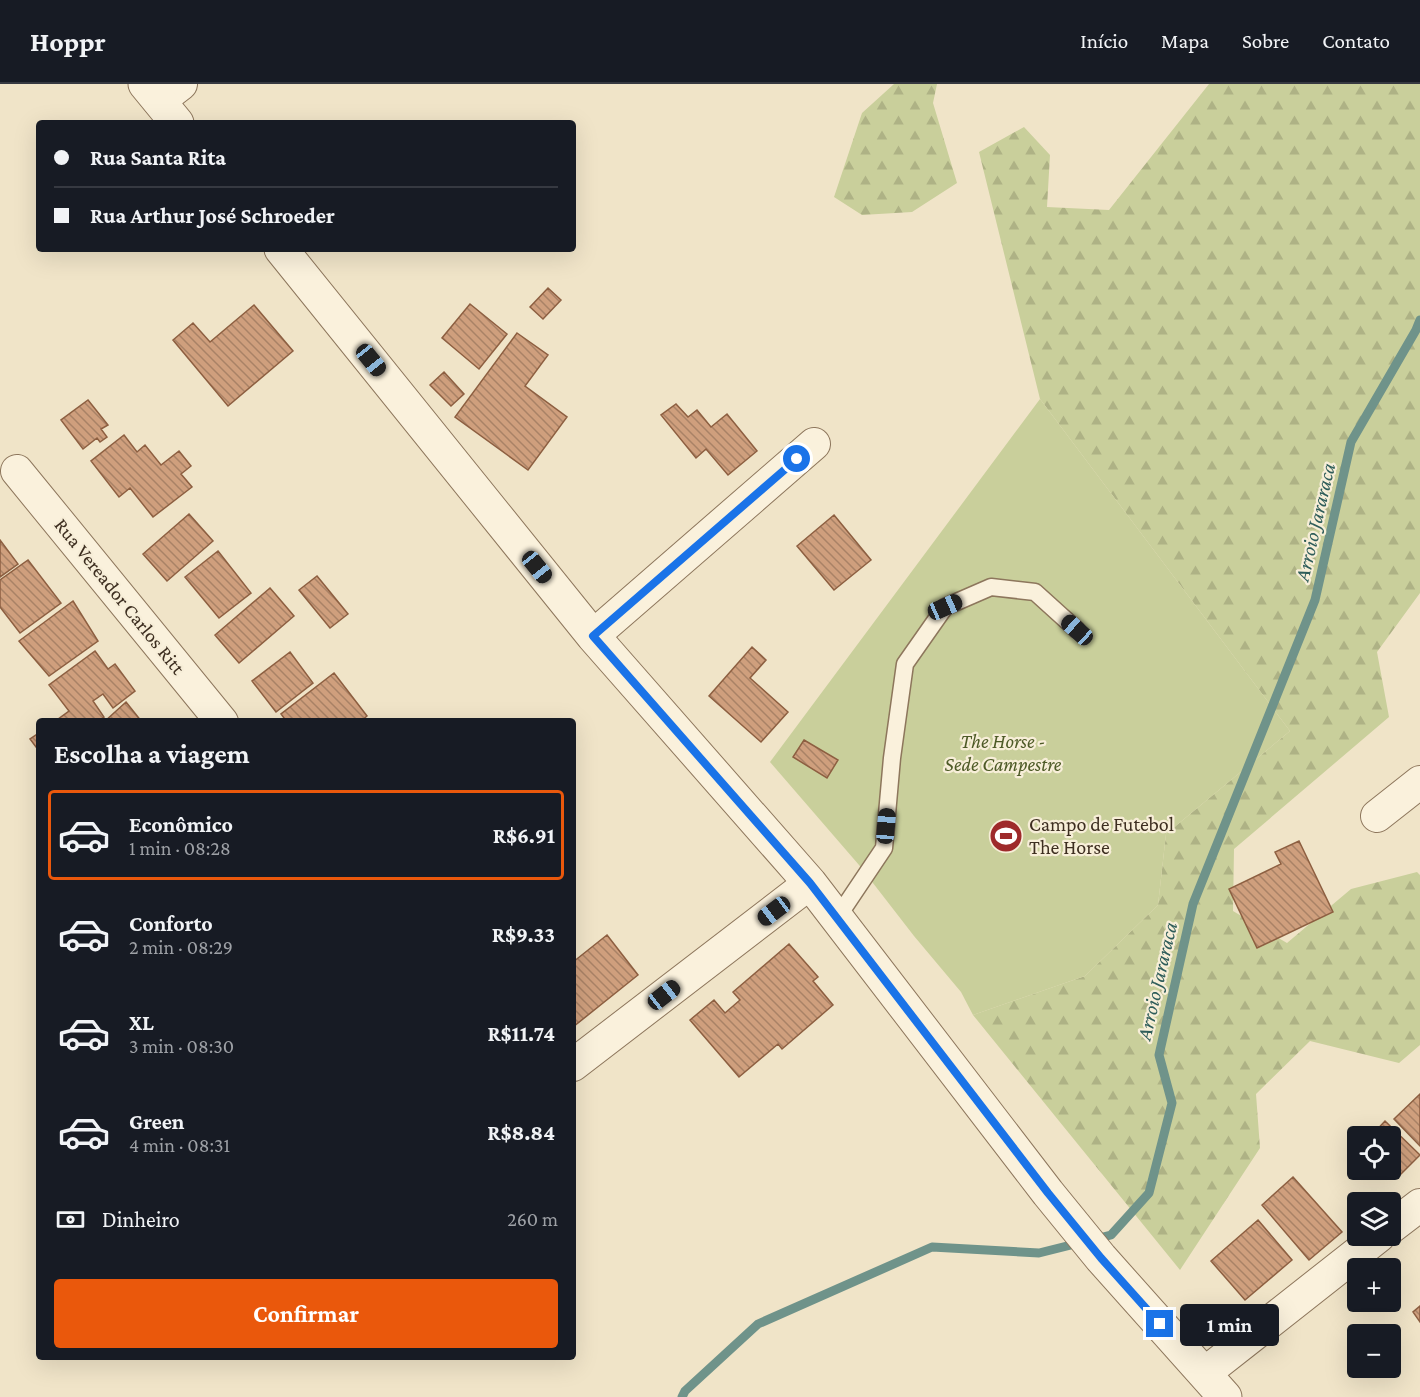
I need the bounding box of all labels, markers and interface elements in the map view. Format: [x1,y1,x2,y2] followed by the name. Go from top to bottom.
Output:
[30,26,106,57] text: Hoppr
[1080,29,1128,53] text: Início
[1161,29,1209,53] text: Mapa
[1242,29,1289,53] text: Sobre
[1322,29,1390,53] text: Contato
[90,145,226,170] text: Rua Santa Rita
[90,203,335,228] text: Rua Arthur José Schroeder
[353,340,389,380] car
[783,445,810,472] route start
[1290,460,1340,584] water label: Arroio Jararaca
[50,514,190,679] street label: Rua Vereador Carlos Ritt
[519,547,555,587] car
[925,591,965,623] car
[1058,611,1096,649] car
[945,730,1062,776] park label: The Horse - Sede Campestre
[54,739,250,769] text: Escolha a viagem
[875,807,897,845] car
[57,808,111,862] icon: car
[129,812,233,837] text: Econômico
[1029,813,1174,858] place label: Campo de Futebol The Horse
[988,818,1024,854] sports icon: Campo de Futebol The Horse
[493,823,555,848] text: R$6.91
[129,837,231,859] text: 1 min · 08:28
[754,893,794,929] car
[57,907,111,961] icon: car
[129,911,213,936] text: Conforto
[1132,919,1182,1043] water label: Arroio Jararaca
[492,922,555,947] text: R$9.33
[129,936,233,958] text: 2 min · 08:29
[644,977,684,1013] car
[57,1006,111,1060] icon: car
[129,1010,154,1035] text: XL
[487,1021,555,1046] text: R$11.74
[129,1035,234,1057] text: 3 min · 08:30
[57,1105,111,1159] icon: car
[129,1109,185,1134] text: Green
[487,1120,555,1145] text: R$8.84
[1347,1126,1401,1378] map controls
[1347,1126,1401,1180] button: locate
[129,1134,230,1156] text: 4 min · 08:31
[1347,1192,1401,1246] button: layers
[54,1203,87,1236] icon: cash
[102,1207,180,1232] text: Dinheiro
[507,1208,558,1230] text: 260 m
[1347,1258,1401,1312] button: +
[54,1279,558,1348] button: Confirmar
[1181,1303,1280,1345] callout: 1 min
[1146,1310,1173,1337] route end
[1207,1314,1252,1336] text: 1 min
[1347,1324,1401,1378] button: −

